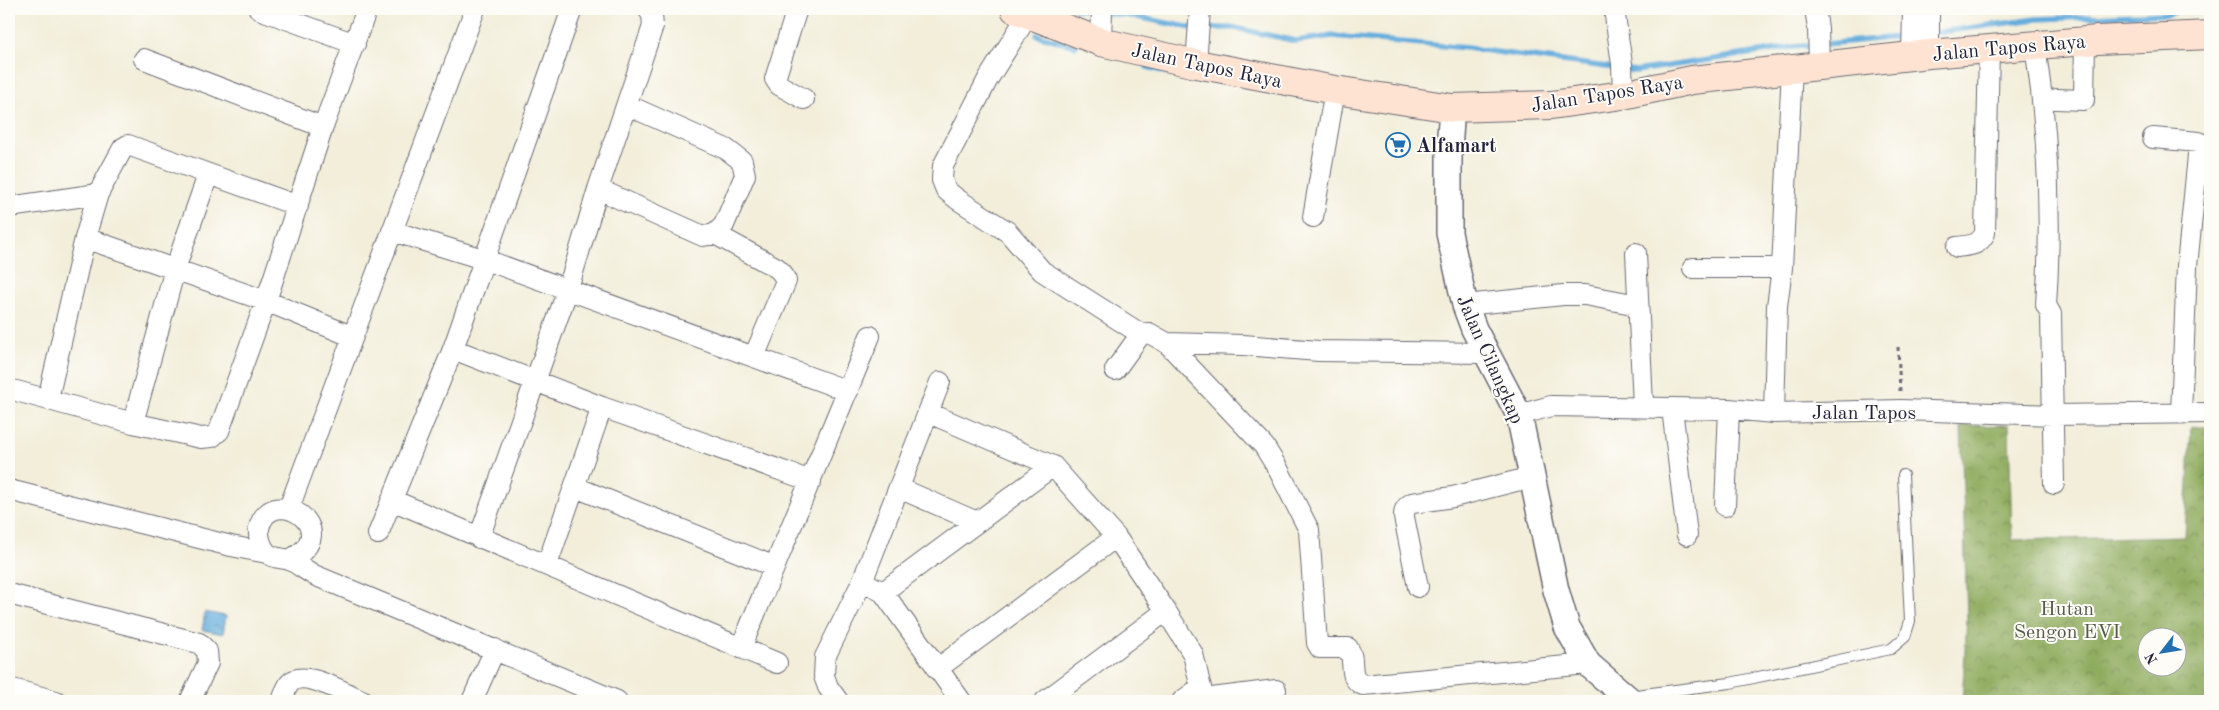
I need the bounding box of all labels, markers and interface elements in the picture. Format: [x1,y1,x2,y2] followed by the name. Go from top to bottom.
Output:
[1932,32,2087,66] street label: Jalan Tapos Raya
[1129,41,1284,93] street label: Jalan Tapos Raya
[1530,73,1685,117] street label: Jalan Tapos Raya
[1385,132,1411,158] supermarket icon: Alfamart
[1416,137,1497,157] place label: Alfamart
[1452,292,1527,427] street label: Jalan Cilangkap
[1812,404,1916,424] street label: Jalan Tapos
[2014,600,2120,643] park label: Hutan Sengon EVI
[2136,628,2186,678] north arrow
[2143,650,2160,666] text: N

